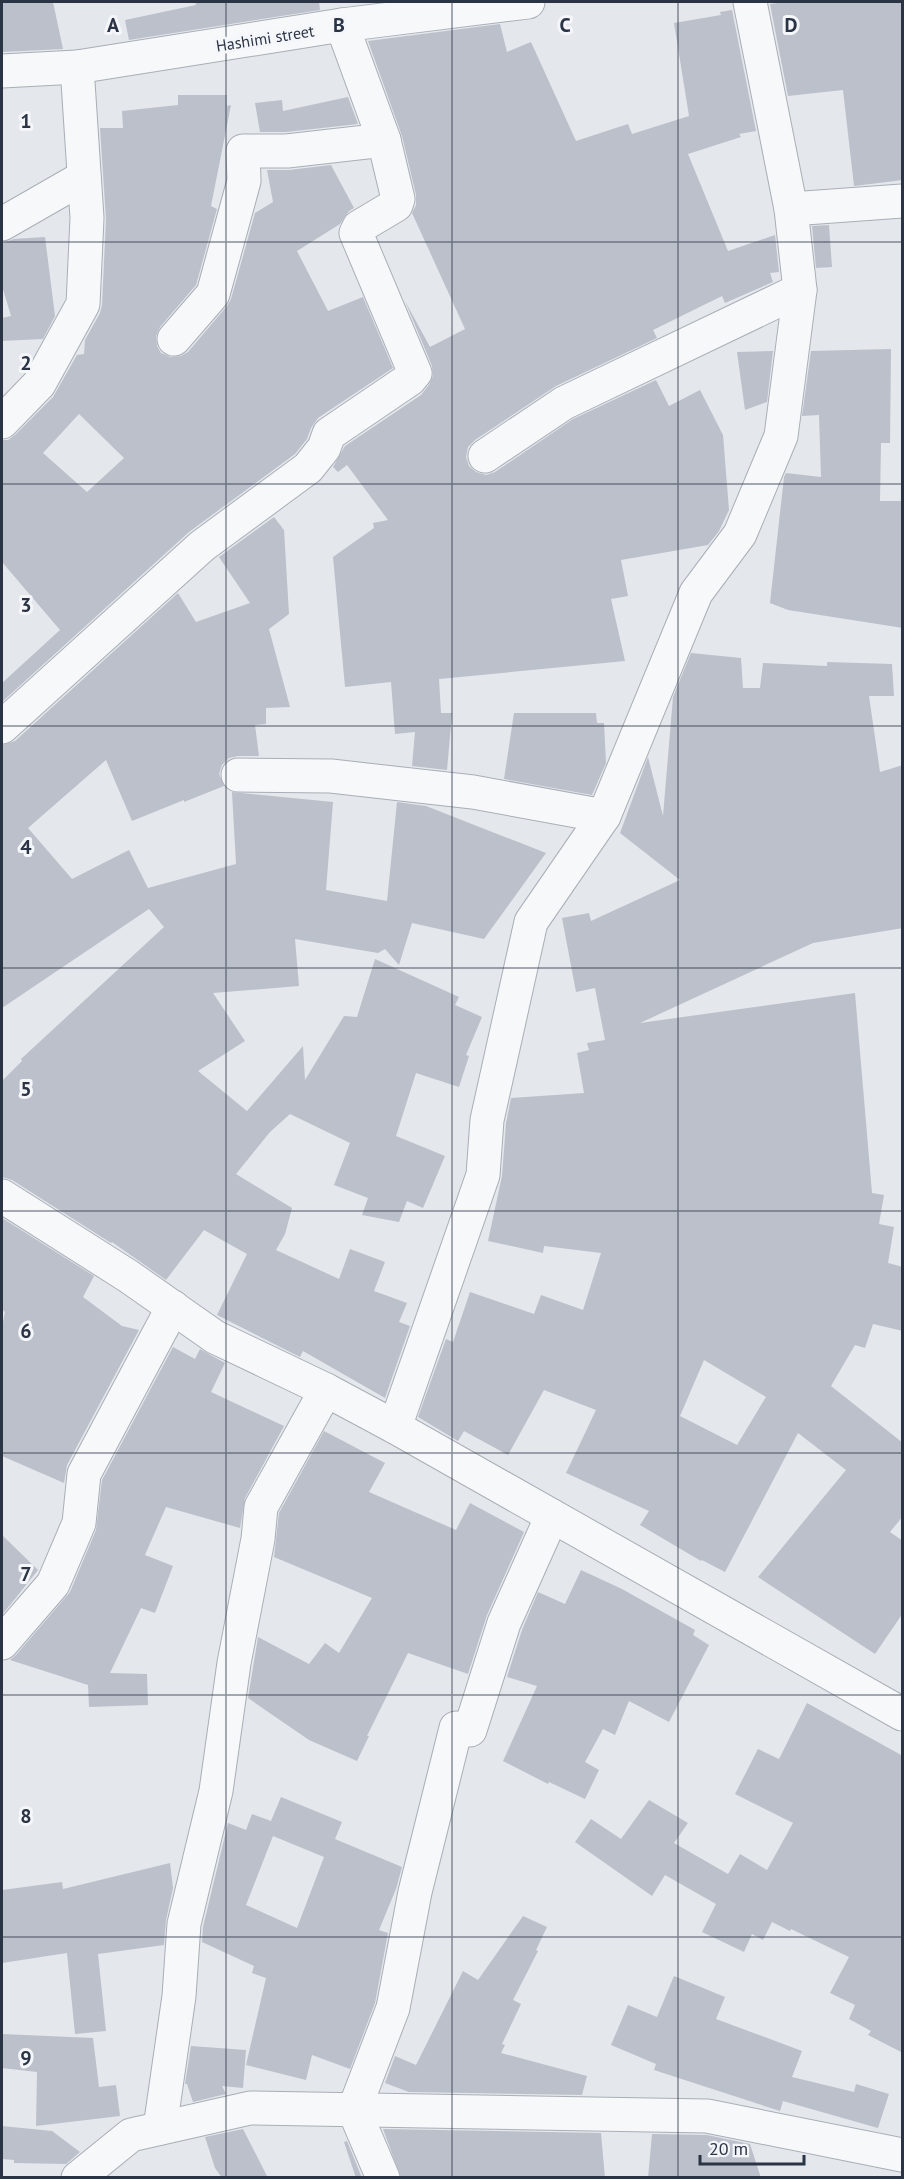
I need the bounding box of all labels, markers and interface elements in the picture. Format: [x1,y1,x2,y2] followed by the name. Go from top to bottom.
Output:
[107,12,120,38] text: A
[333,12,345,38] text: B
[559,12,571,38] text: C
[785,12,798,38] text: D
[214,20,316,56] street label: Hashimi street
[20,108,32,134] text: 1
[20,350,32,376] text: 2
[20,592,32,618] text: 3
[20,834,32,860] text: 4
[20,1076,32,1102] text: 5
[20,1318,32,1344] text: 6
[20,1561,32,1587] text: 7
[20,1803,32,1829] text: 8
[20,2045,32,2071] text: 9
[700,2128,804,2166] scale bar
[709,2137,748,2160] text: 20 m

